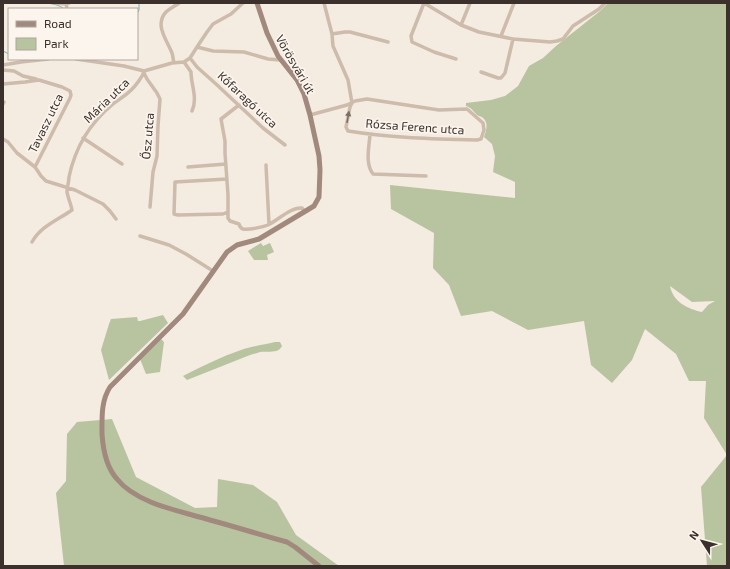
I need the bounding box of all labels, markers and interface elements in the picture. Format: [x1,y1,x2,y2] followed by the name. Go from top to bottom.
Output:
[8,8,138,60] legend
[44,16,72,30] text: Road
[273,32,319,96] street label: Vörösvári út
[44,36,69,50] text: Park
[215,68,281,130] street label: Kőfaragó utca
[80,75,132,125] street label: Mária utca
[25,91,65,155] street label: Tavasz utca
[345,111,351,123] one-way arrow
[138,112,156,160] street label: Ősz utca
[365,116,465,136] street label: Rózsa Ferenc utca
[682,521,722,561] north arrow
[686,528,701,542] text: N

